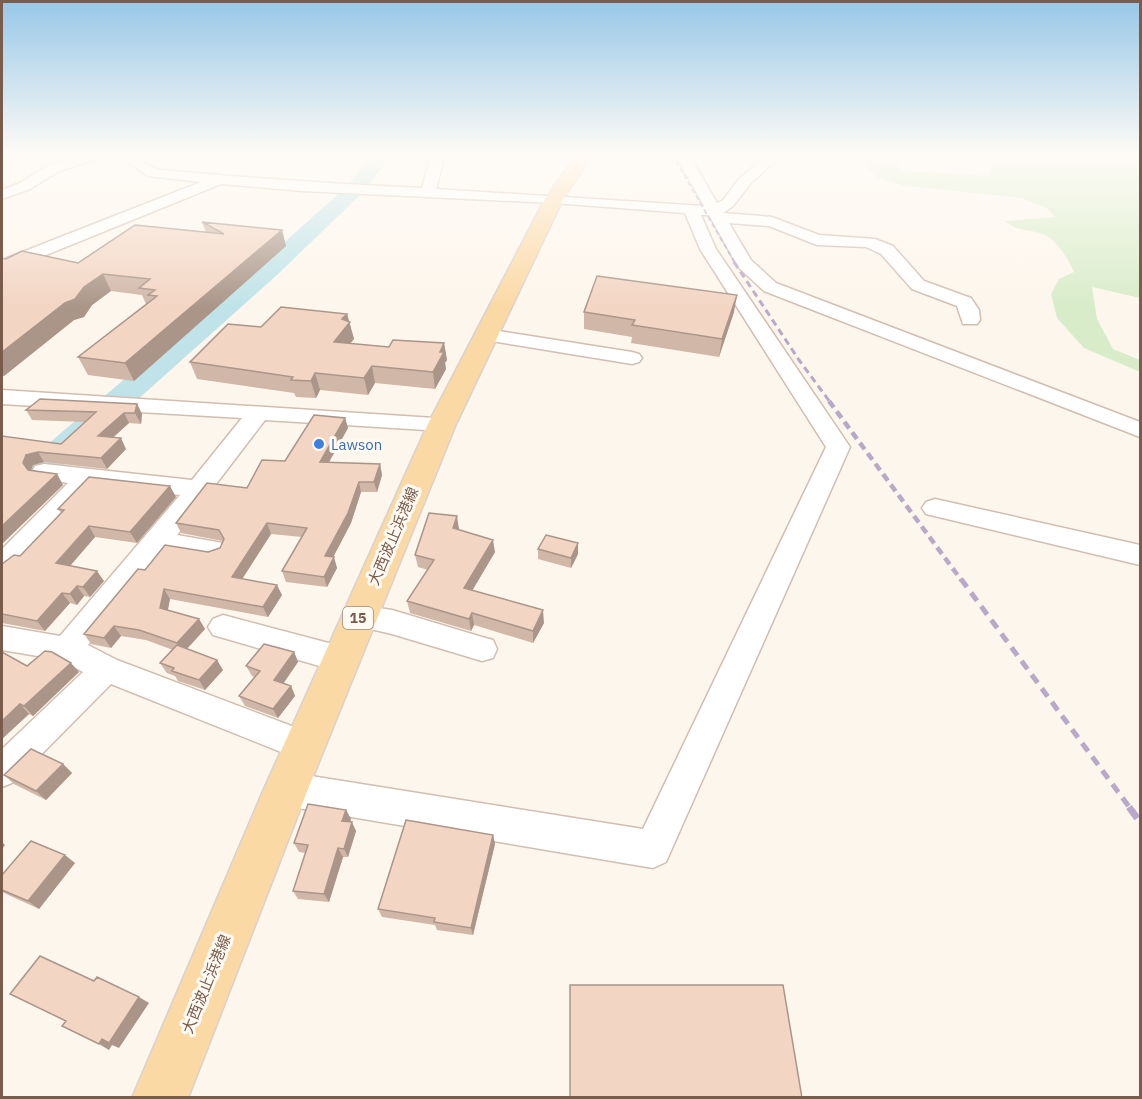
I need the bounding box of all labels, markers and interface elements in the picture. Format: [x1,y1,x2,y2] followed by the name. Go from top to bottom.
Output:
[331,435,382,454] place label: Lawson
[312,437,326,451] marker: Lawson
[364,484,422,588] street label: 大西波止浜港線
[343,607,373,629] road number: 15
[178,932,234,1036] street label: 大西波止浜港線

